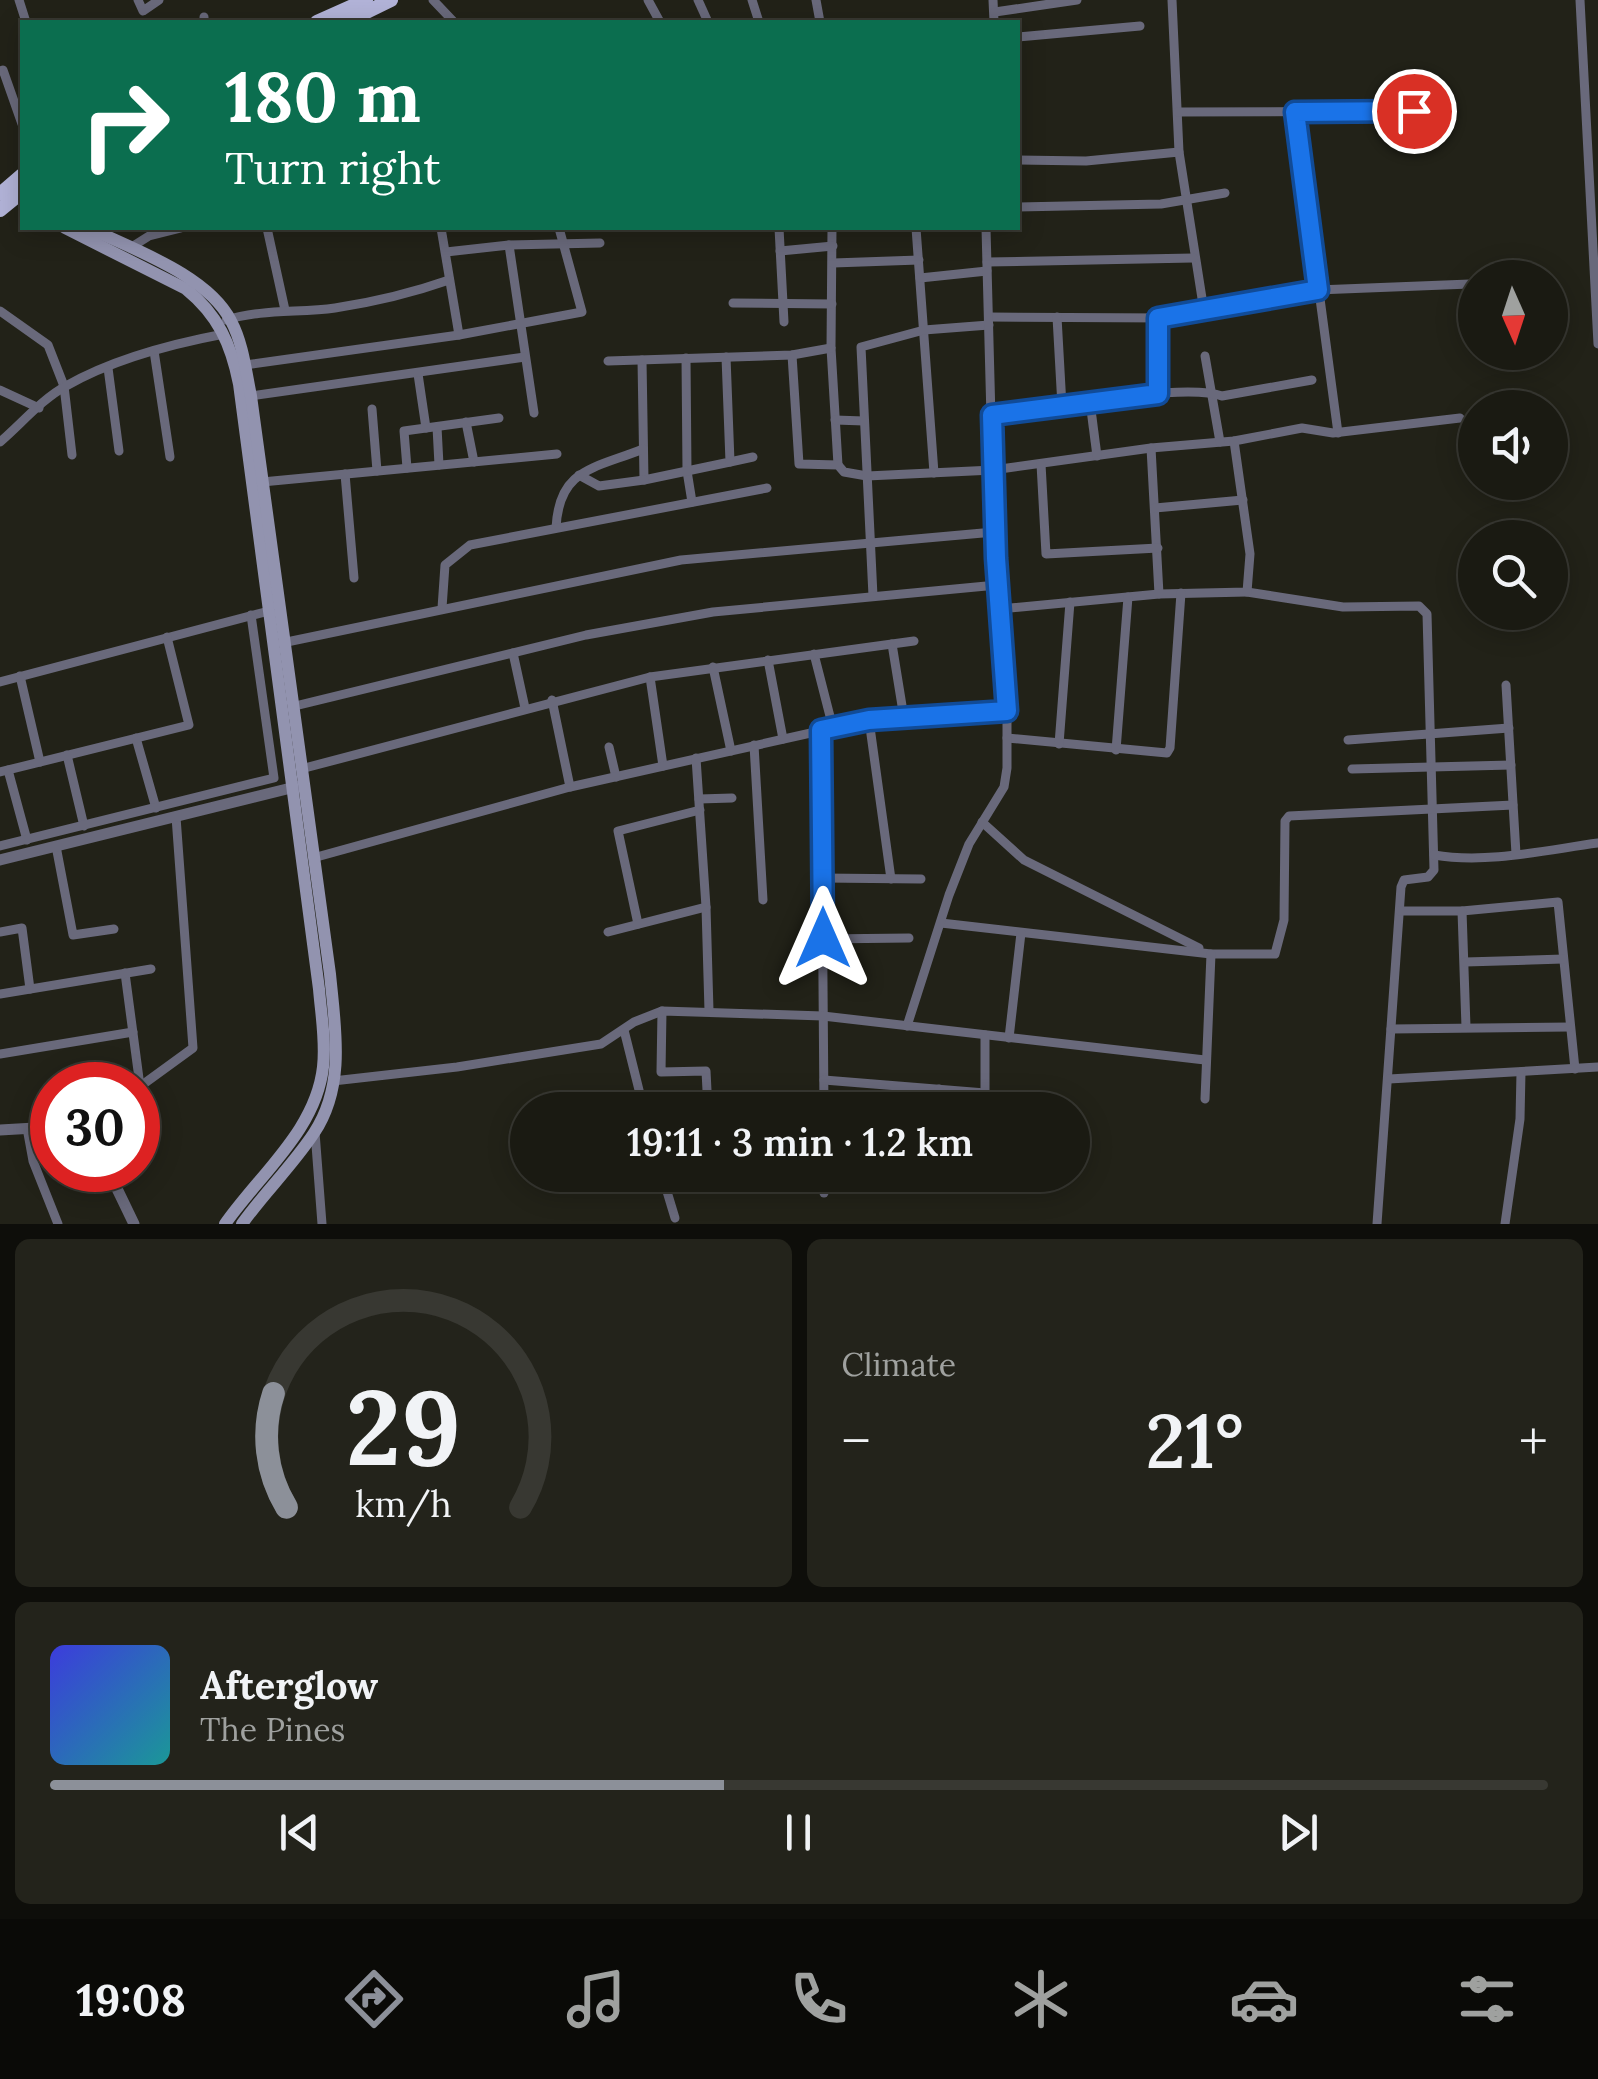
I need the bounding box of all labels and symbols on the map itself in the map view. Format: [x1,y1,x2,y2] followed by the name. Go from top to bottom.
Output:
[1372,69,1457,154] pin
[1458,260,1568,370] north arrow
[771,886,875,990] position arrow
[30,1062,160,1192] speed limit sign: 30

